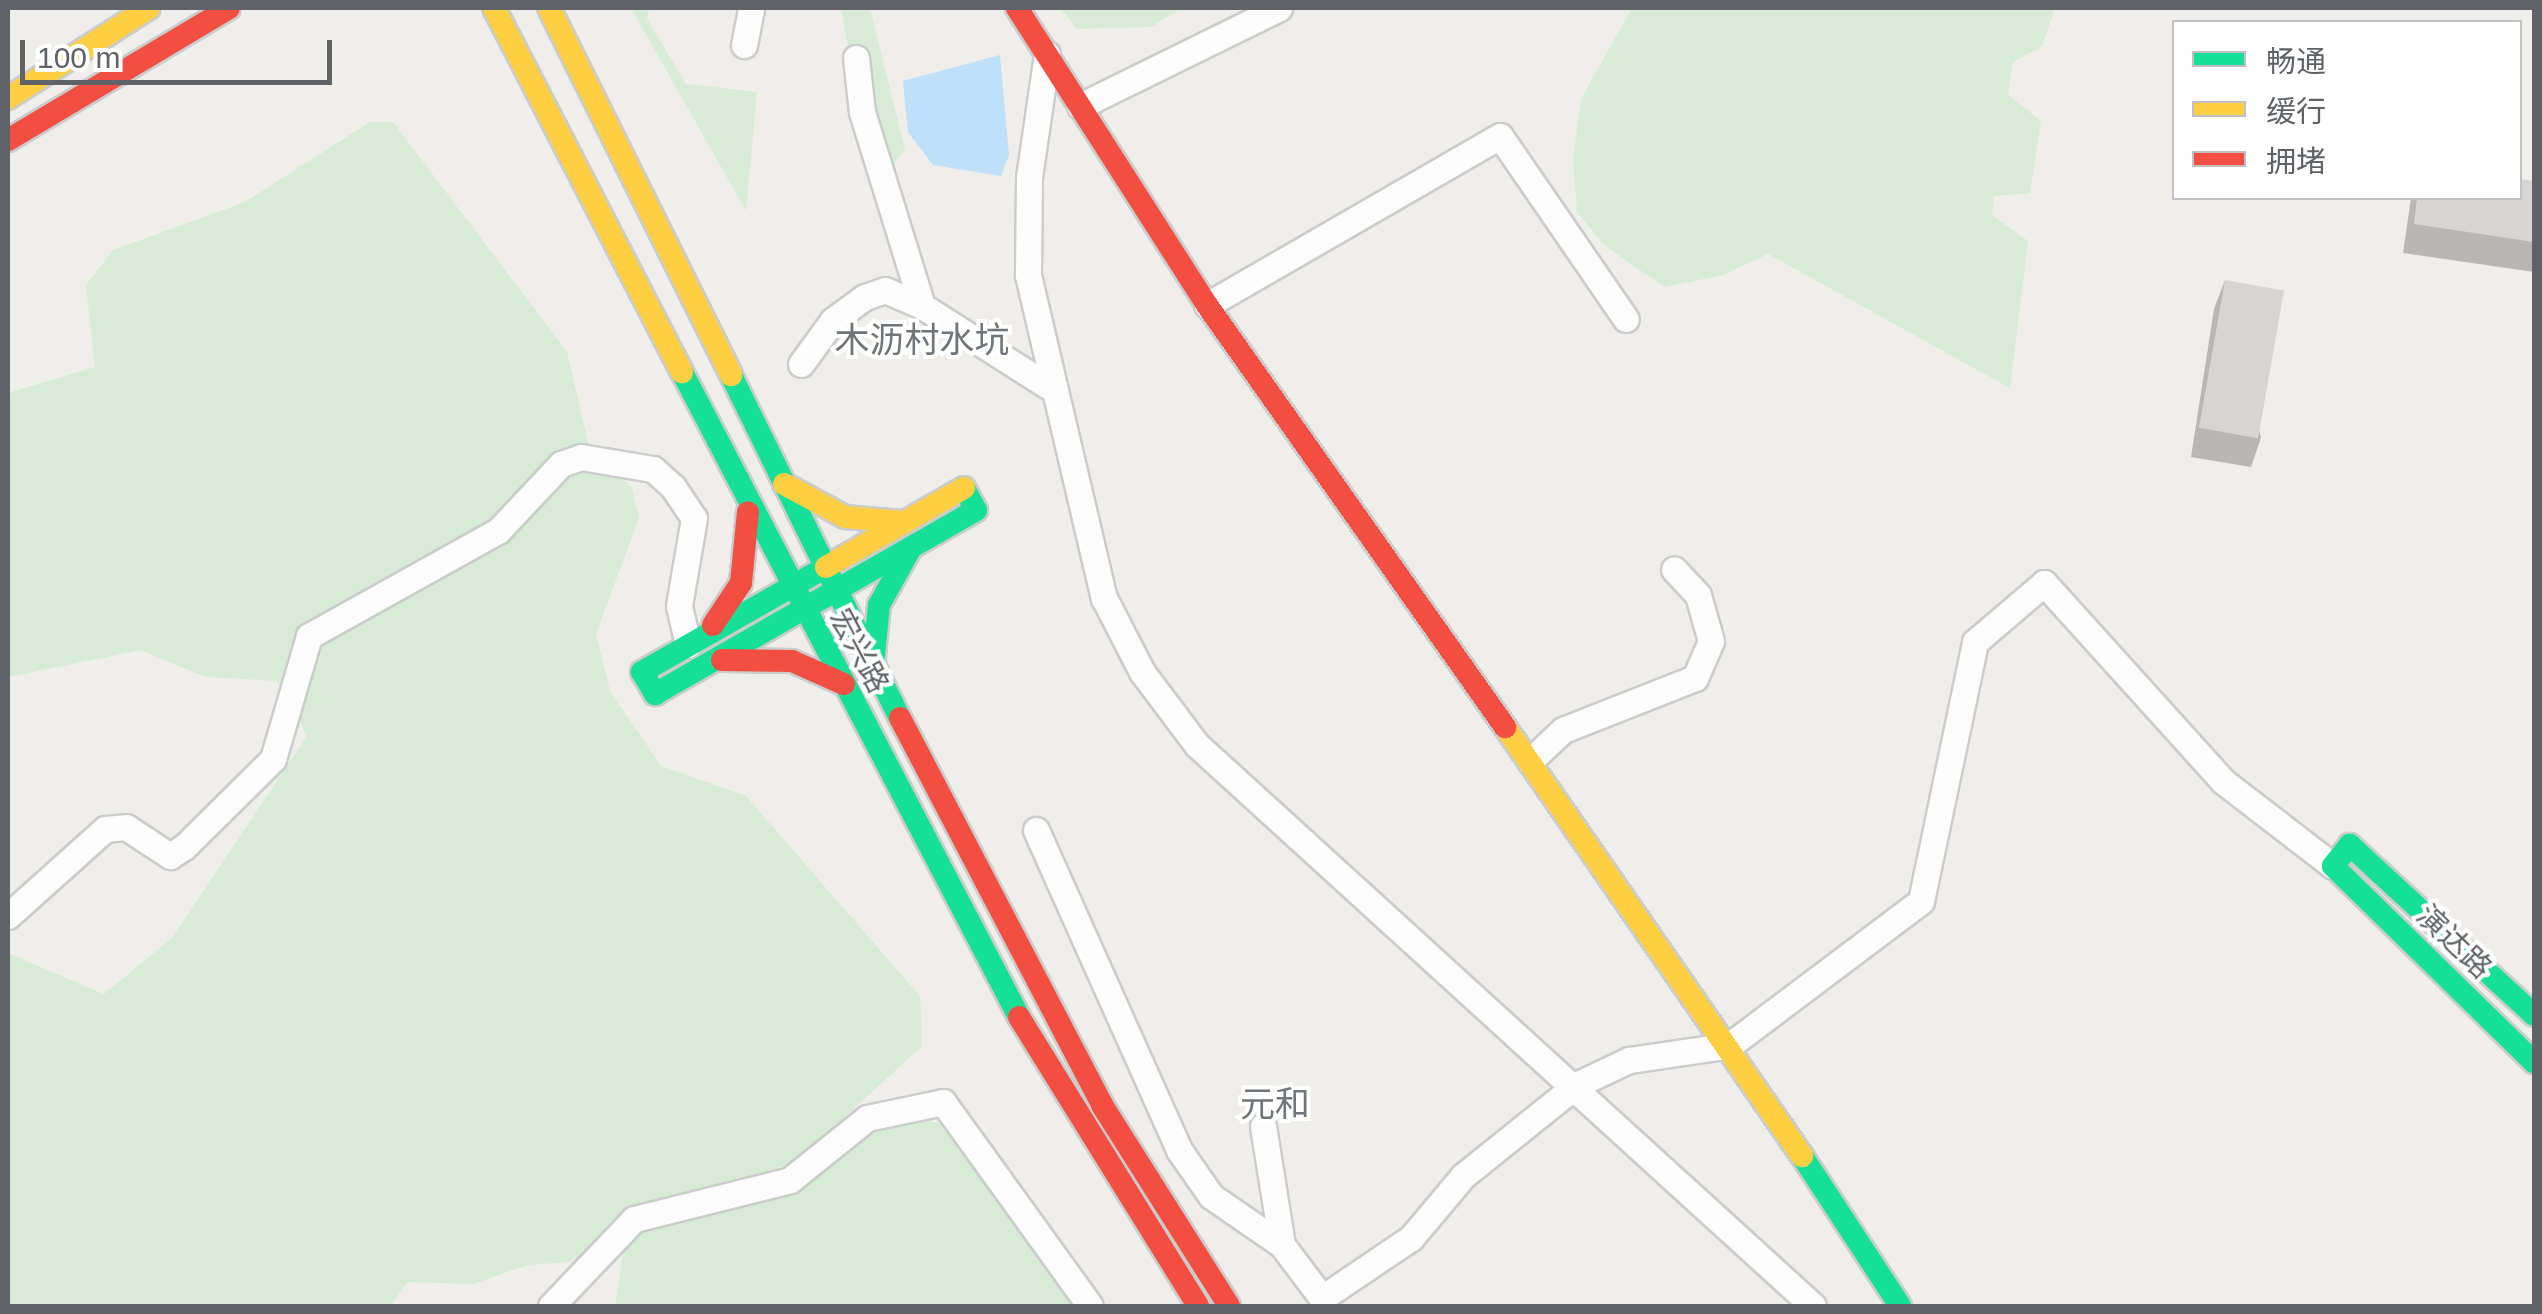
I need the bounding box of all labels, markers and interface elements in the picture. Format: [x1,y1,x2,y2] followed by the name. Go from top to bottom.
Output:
[25,20,338,82] scale bar
[2172,20,2522,200] legend
[37,41,120,74] text: 100 m
[2266,45,2326,78] text: 畅通
[2266,95,2326,128] text: 缓行
[2266,145,2326,178] text: 拥堵
[835,319,1009,361] district label: 木沥村水坑
[822,603,896,699] street label: 宏兴路
[2409,898,2499,986] street label: 演达路
[1240,1083,1310,1125] district label: 元和

